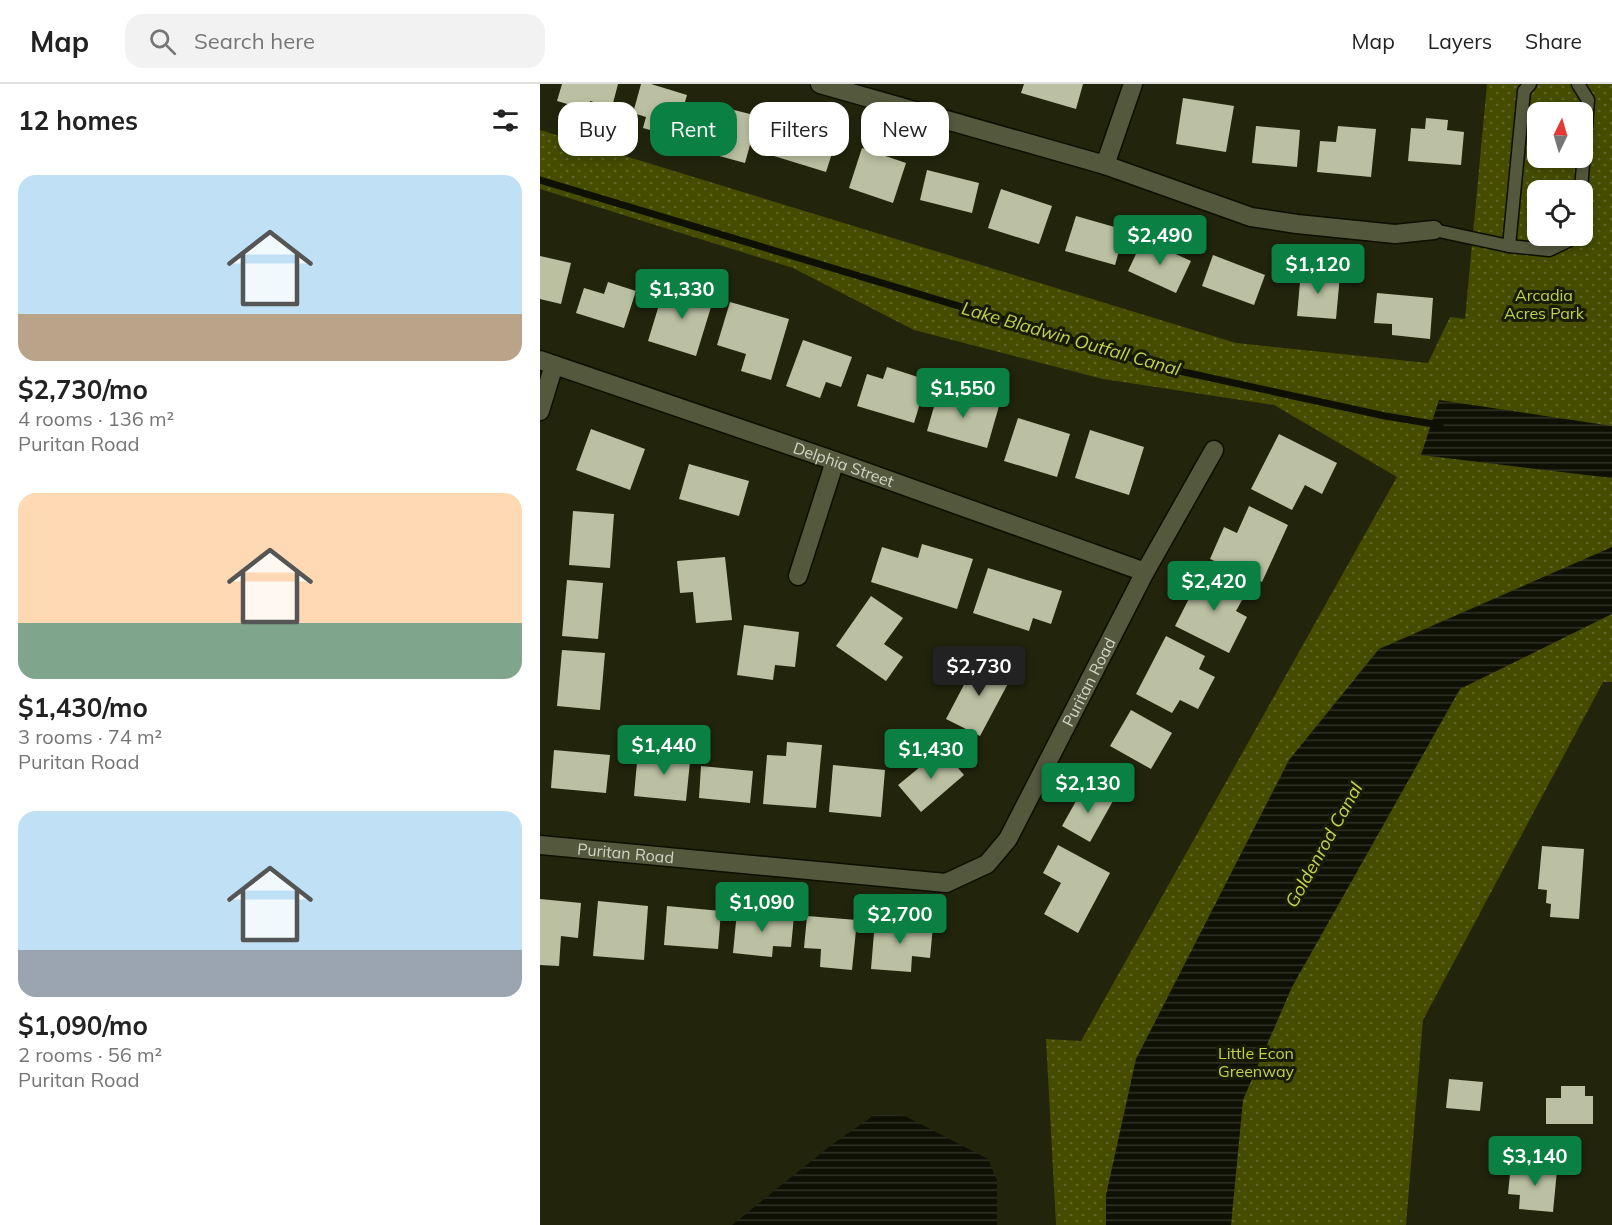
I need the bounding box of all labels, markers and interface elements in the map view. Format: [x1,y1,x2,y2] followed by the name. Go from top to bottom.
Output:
[125,14,545,68] search box
[30,24,89,59] text: Map
[146,25,179,58] icon: search
[194,27,315,55] text: Search here
[1352,28,1395,54] text: Map
[1428,28,1492,54] text: Layers
[1525,28,1582,54] text: Share
[558,102,638,156] chip: Buy
[650,102,737,156] chip: Rent
[749,102,849,156] chip: Filters
[861,102,949,156] chip: New
[1527,102,1593,168] north arrow
[1527,102,1593,246] map controls
[18,104,138,137] text: 12 homes
[489,104,522,137] icon: filters
[1527,180,1593,246] button: locate
[216,214,324,322] icon: home
[1111,215,1209,266] pin: $2,490
[1128,222,1192,247] text: $2,490
[1269,244,1367,295] pin: $1,120
[1286,251,1350,276] text: $1,120
[633,269,731,320] pin: $1,330
[650,276,714,301] text: $1,330
[1504,285,1585,323] park label: Arcadia Acres Park
[959,296,1184,381] water label: Lake Bladwin Outfall Canal
[914,368,1012,419] pin: $1,550
[18,373,148,406] text: $2,730/mo
[931,375,995,400] text: $1,550
[18,406,174,431] text: 4 rooms · 136 m²
[18,431,139,456] text: Puritan Road
[791,437,897,491] street label: Delphia Street
[216,532,324,640] icon: home
[1165,561,1263,612] pin: $2,420
[1182,568,1246,593] text: $2,420
[1057,634,1120,730] street label: Puritan Road
[930,646,1028,697] pin: $2,730
[947,653,1011,678] text: $2,730
[18,691,148,724] text: $1,430/mo
[18,724,162,749] text: 3 rooms · 74 m²
[615,725,713,776] pin: $1,440
[882,729,980,780] pin: $1,430
[632,732,696,757] text: $1,440
[899,736,963,761] text: $1,430
[18,749,139,774] text: Puritan Road
[1039,763,1137,814] pin: $2,130
[1056,770,1120,795] text: $2,130
[1280,778,1368,911] water label: Goldenrod Canal
[576,839,675,868] street label: Puritan Road
[216,850,324,958] icon: home
[713,882,811,933] pin: $1,090
[730,889,794,914] text: $1,090
[851,894,949,945] pin: $2,700
[868,901,932,926] text: $2,700
[18,1009,148,1042] text: $1,090/mo
[18,1042,162,1067] text: 2 rooms · 56 m²
[1218,1043,1294,1081] park label: Little Econ Greenway
[18,1067,139,1092] text: Puritan Road
[1486,1136,1584,1187] pin: $3,140
[1503,1143,1567,1168] text: $3,140

